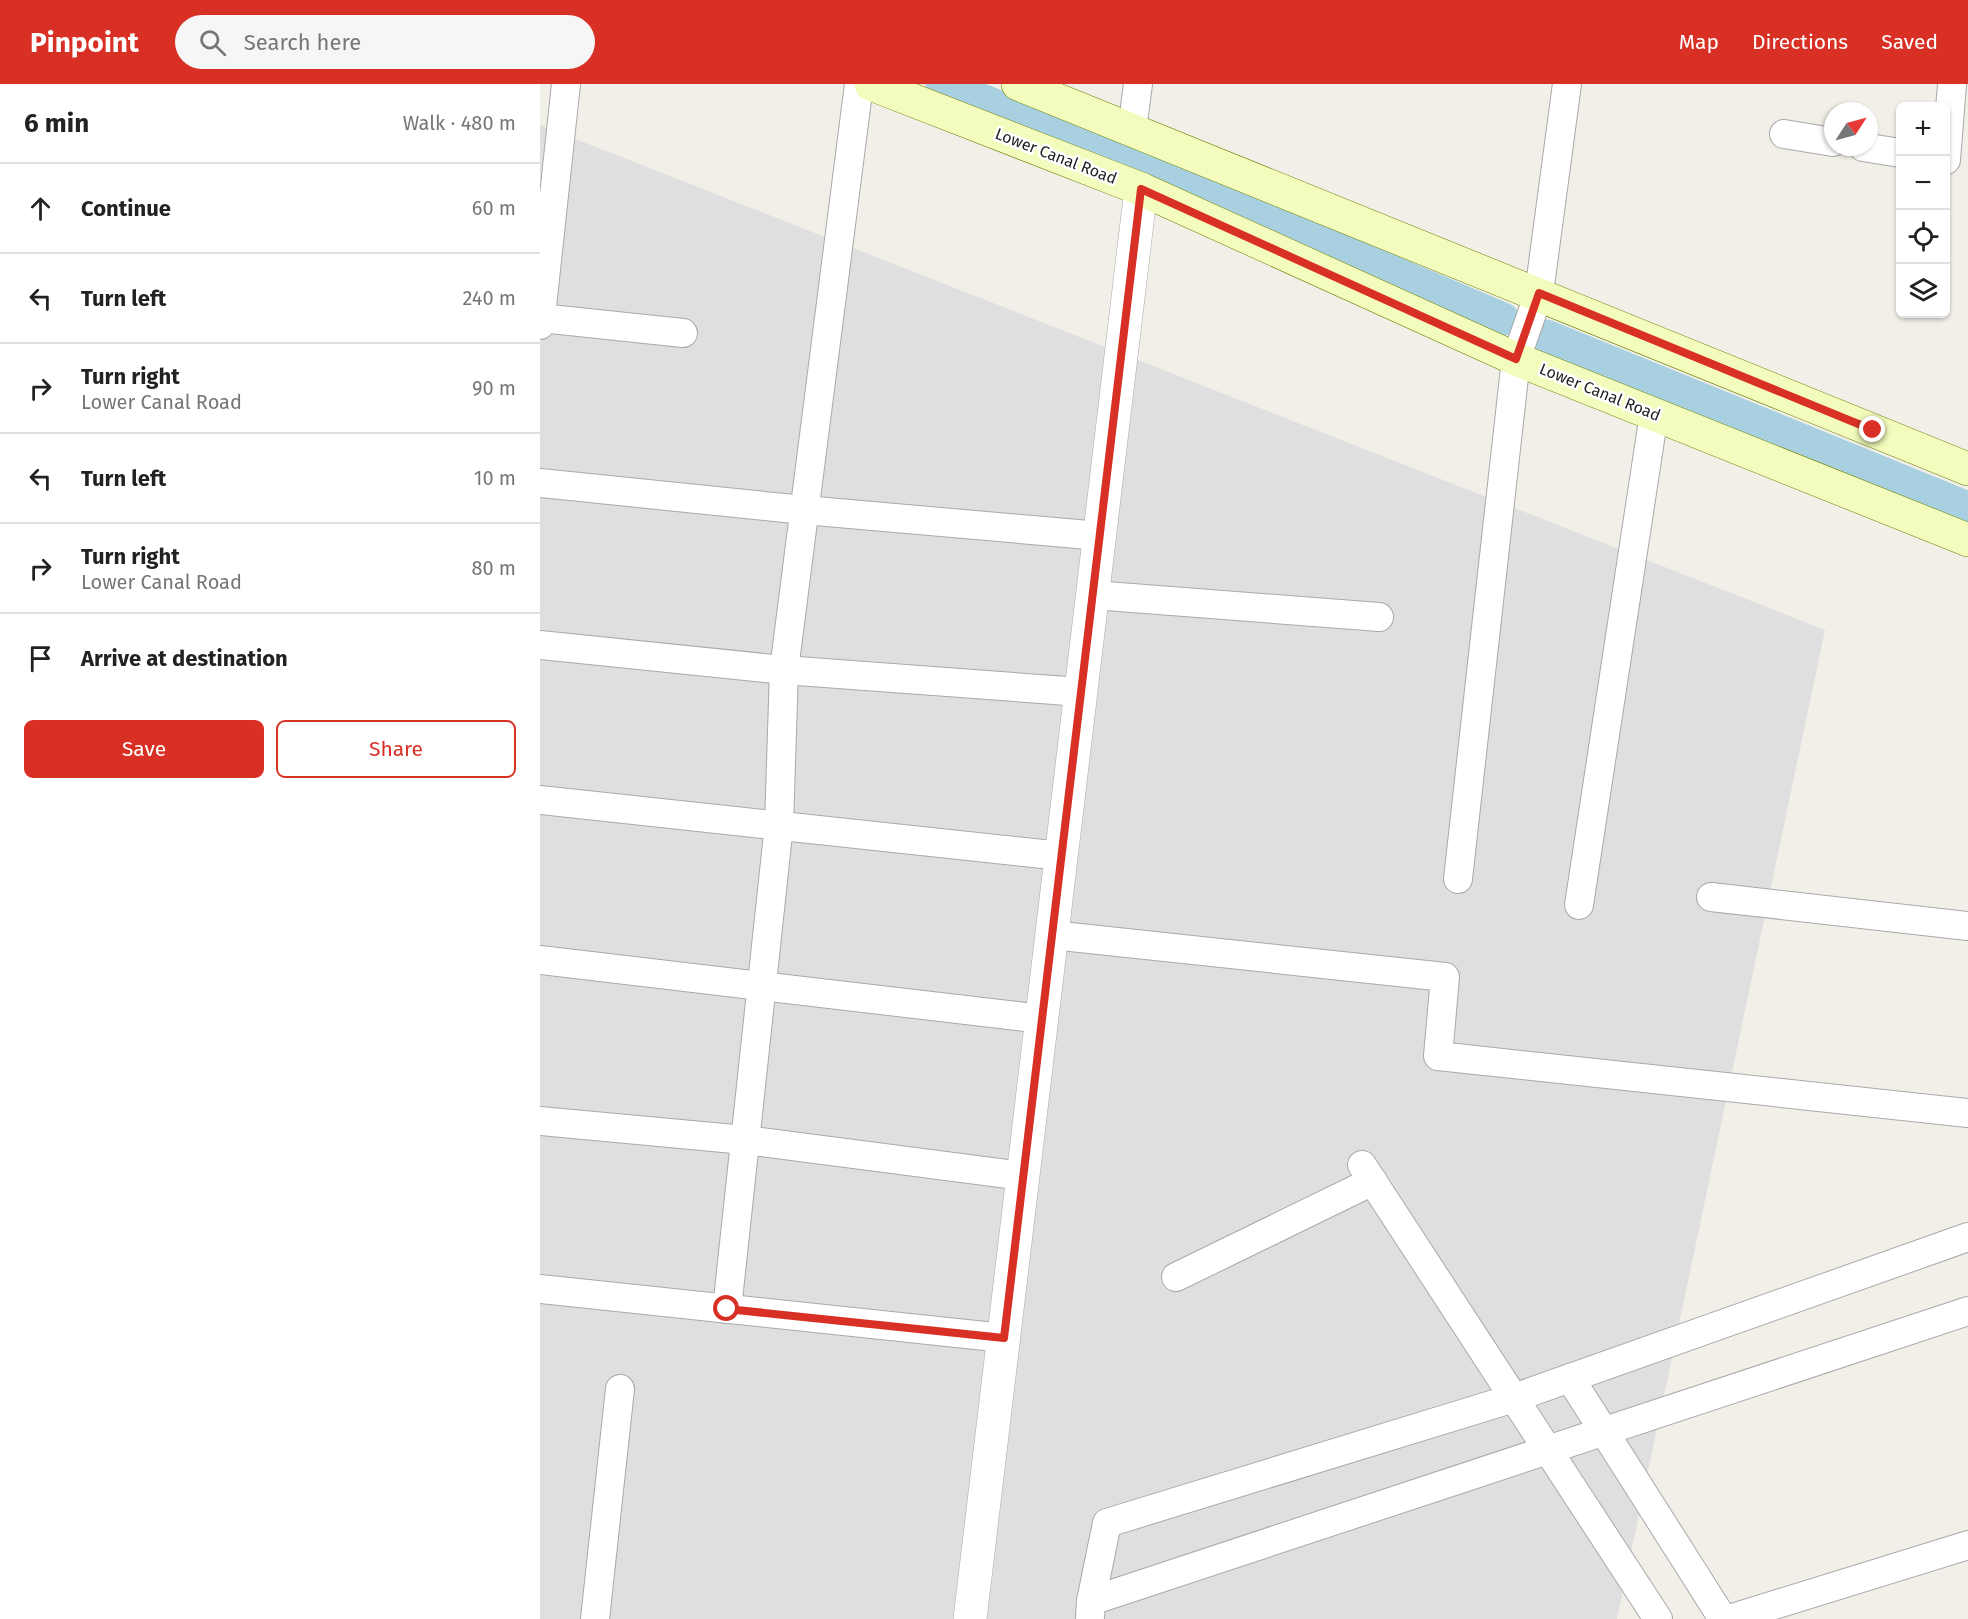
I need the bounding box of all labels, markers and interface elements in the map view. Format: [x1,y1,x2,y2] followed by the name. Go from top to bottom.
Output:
[175,15,595,69] search box
[30,26,139,59] text: Pinpoint
[196,26,229,59] icon: search
[244,29,361,56] text: Search here
[1679,29,1719,55] text: Map
[1752,29,1848,55] text: Directions
[1881,29,1938,55] text: Saved
[1824,102,1878,156] north arrow
[1896,102,1950,318] map controls
[1896,102,1950,156] button: +
[24,108,89,139] text: 6 min
[403,111,516,135] text: Walk · 480 m
[992,124,1120,188] street label: Lower Canal Road
[1896,156,1950,210] button: −
[24,192,57,225] icon: ahead
[81,195,171,222] text: Continue
[472,196,516,220] text: 60 m
[1896,210,1950,264] button: locate
[1896,264,1950,318] button: layers
[24,282,57,315] icon: left
[81,285,166,312] text: Turn left
[462,286,516,310] text: 240 m
[1537,359,1663,425] street label: Lower Canal Road
[81,363,180,390] text: Turn right
[24,372,57,405] icon: right
[472,376,516,400] text: 90 m
[81,390,242,414] text: Lower Canal Road
[1859,416,1885,442] route end
[24,462,57,495] icon: left
[81,465,166,492] text: Turn left
[474,466,516,490] text: 10 m
[81,543,180,570] text: Turn right
[24,552,57,585] icon: right
[471,556,516,580] text: 80 m
[81,570,242,594] text: Lower Canal Road
[24,642,57,675] icon: arrive
[81,645,288,672] text: Arrive at destination
[24,720,264,778] button: Save
[276,720,516,778] button: Share
[713,1295,739,1321] route start

